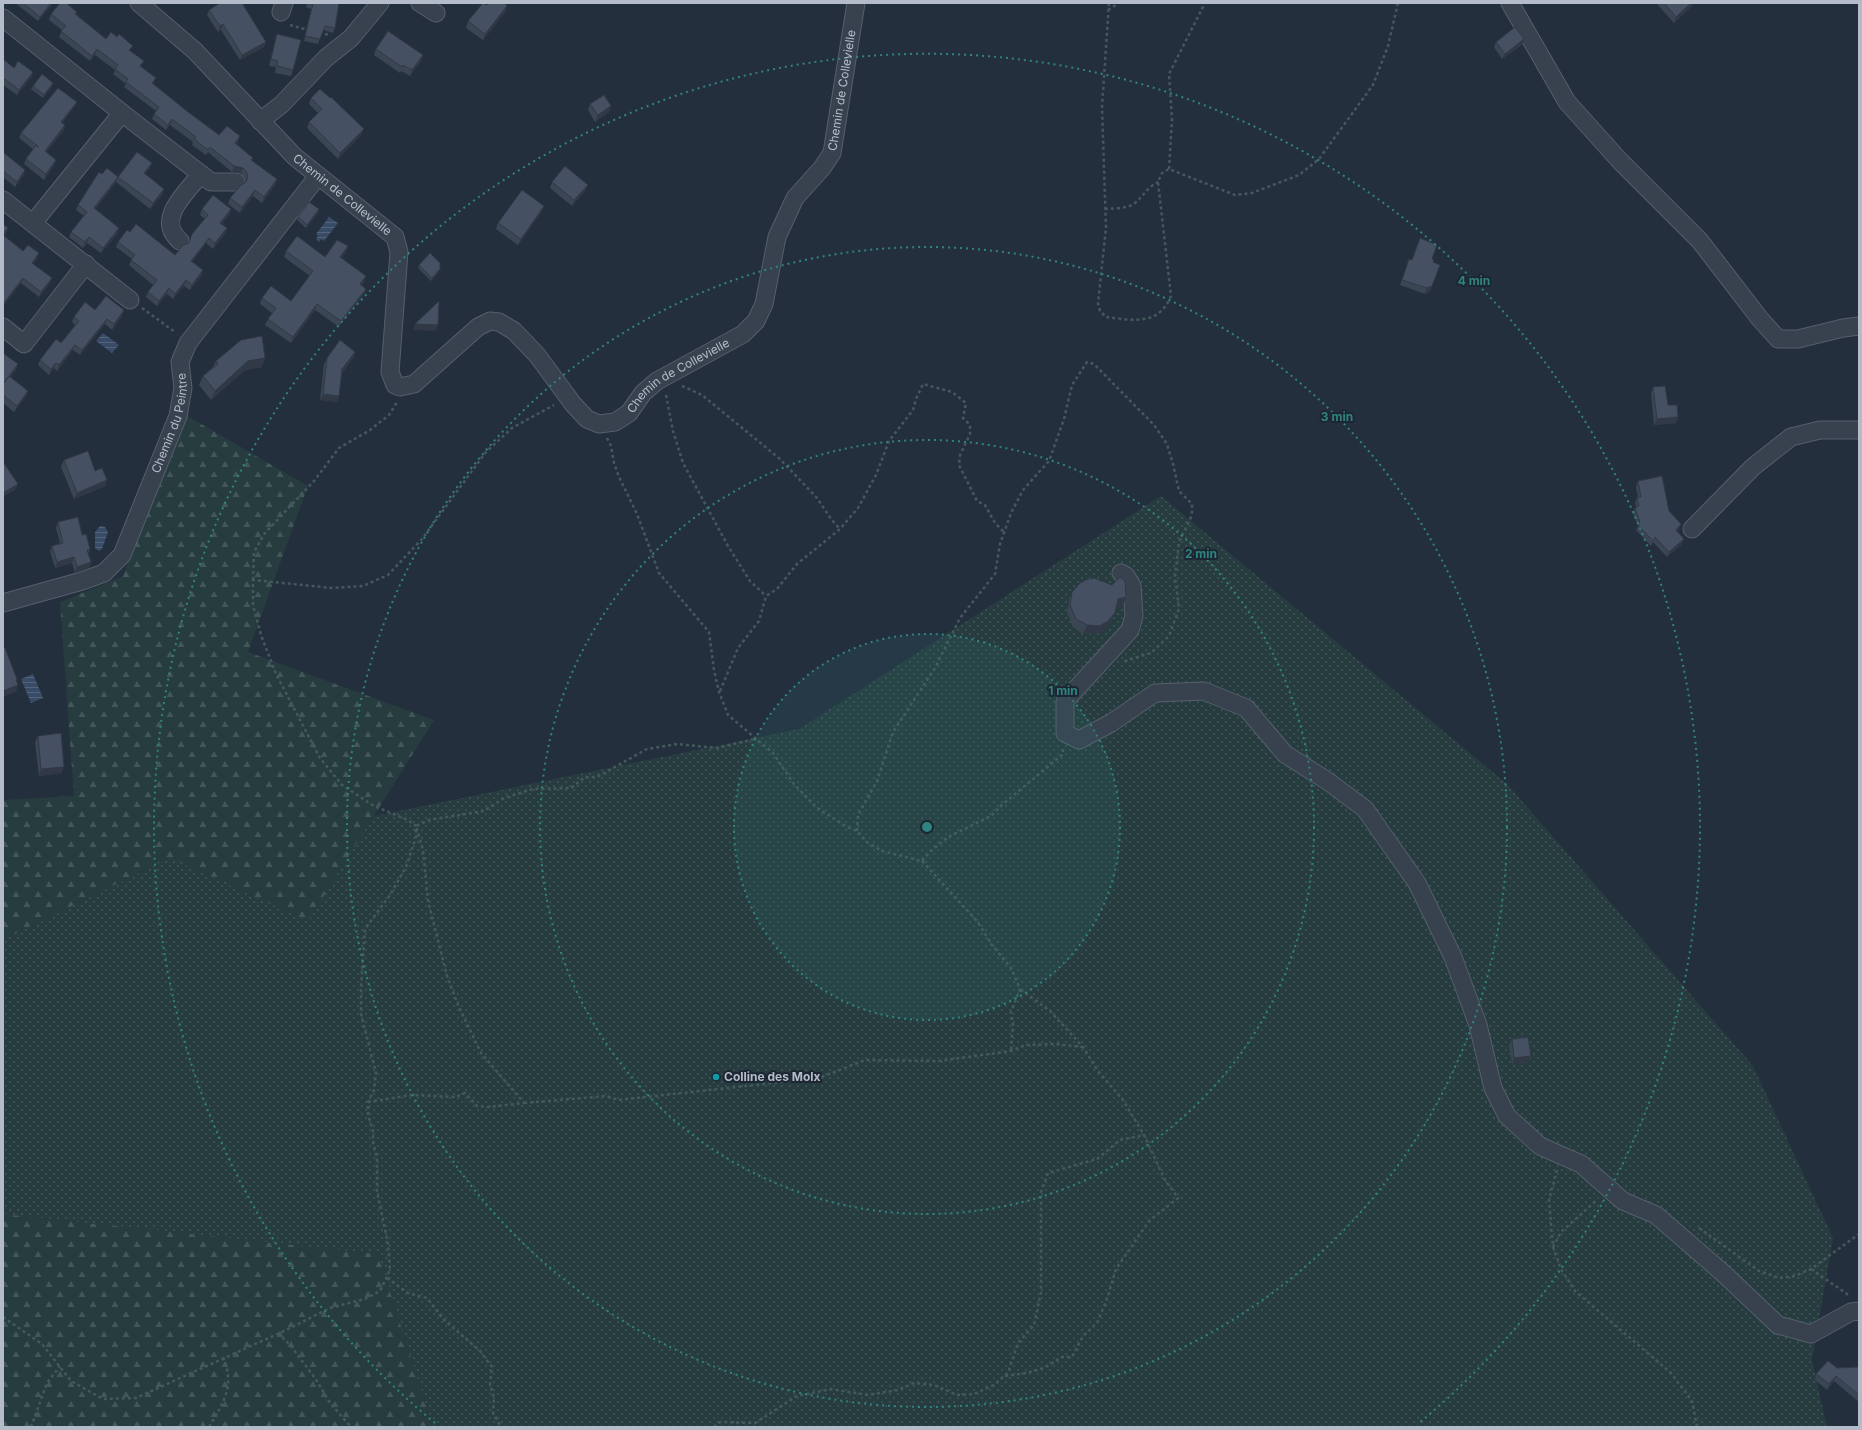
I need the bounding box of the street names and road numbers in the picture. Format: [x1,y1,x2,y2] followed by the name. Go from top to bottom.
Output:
[824,29,859,152] street label: Chemin de Collevielle
[290,150,395,239] street label: Chemin de Collevielle
[623,335,732,416] street label: Chemin de Collevielle
[148,372,190,475] street label: Chemin du Peintre

